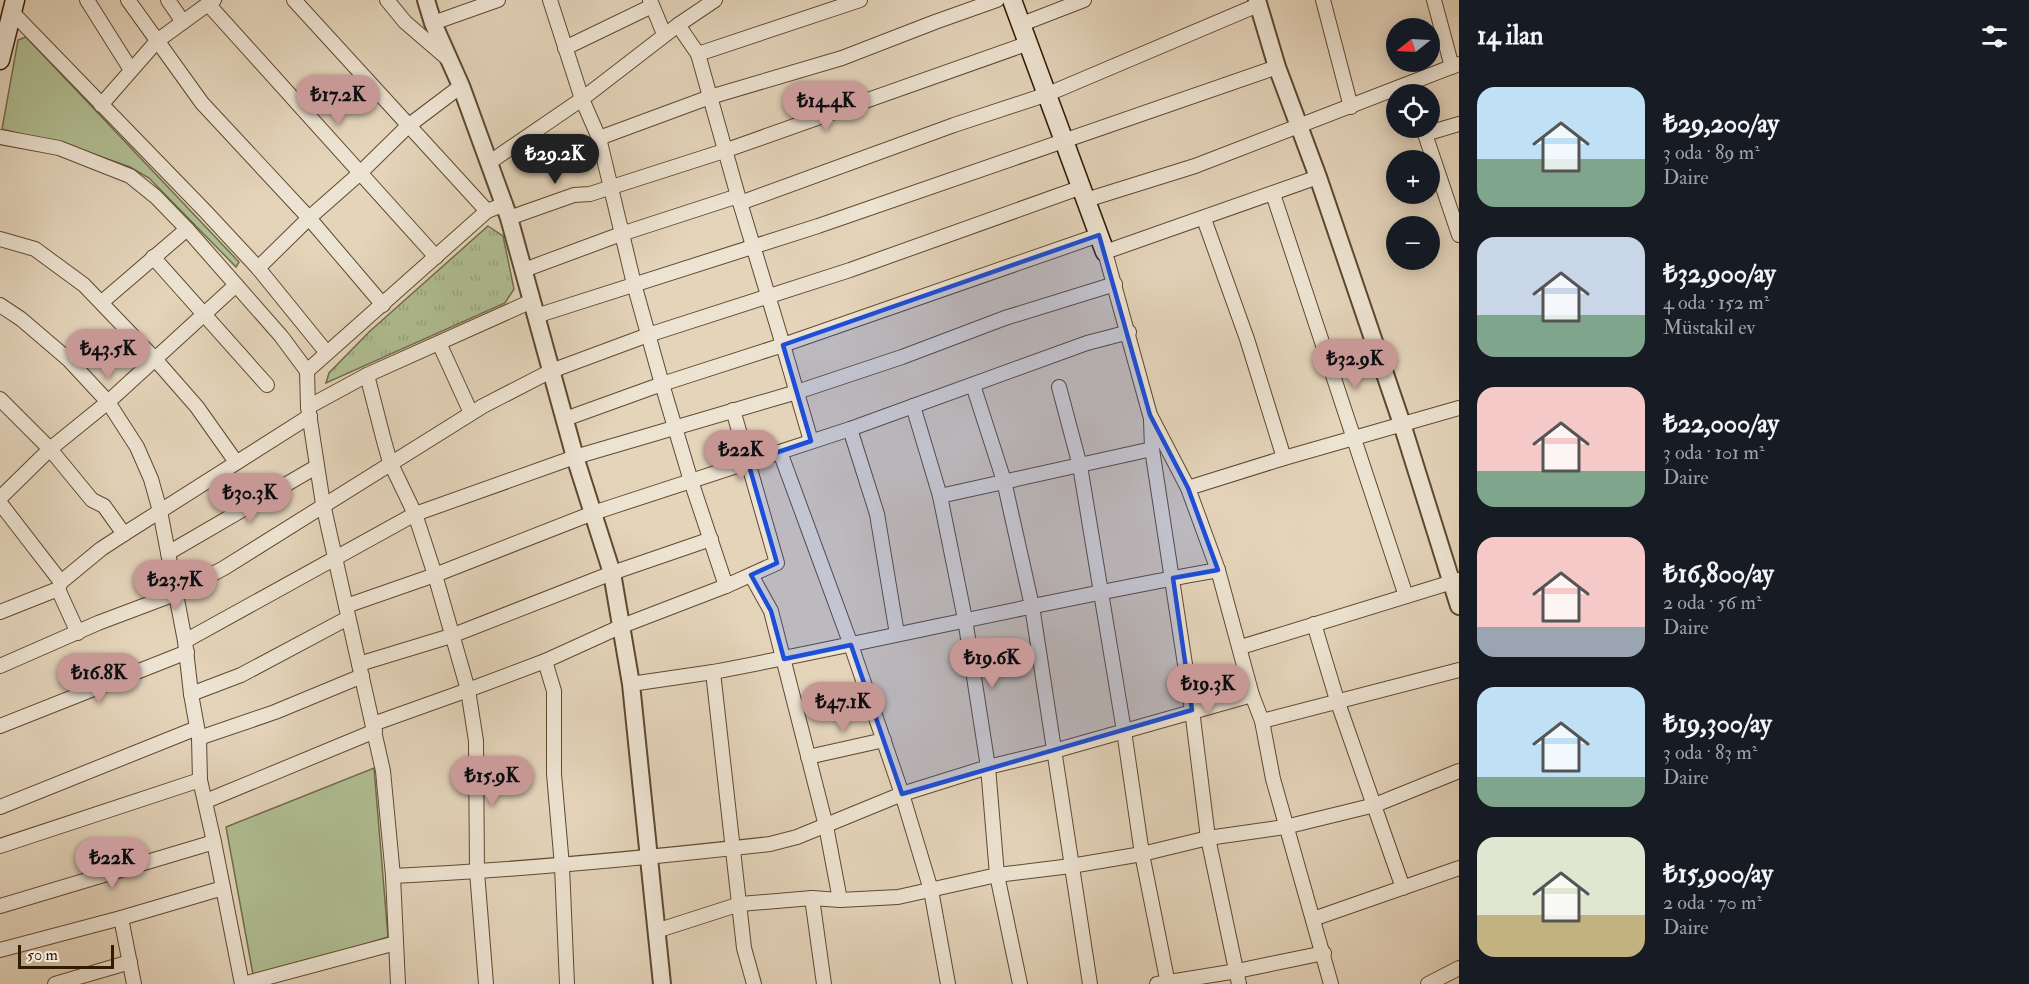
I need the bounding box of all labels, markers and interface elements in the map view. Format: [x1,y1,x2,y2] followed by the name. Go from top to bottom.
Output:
[1386,18,1440,72] north arrow
[1386,18,1440,270] map controls
[1477,20,1543,52] text: 14 ilan
[1978,20,2011,53] icon: filters
[289,75,387,126] pin: ₺17.2K
[777,81,875,132] pin: ₺14.4K
[310,82,366,107] text: ₺17.2K
[1386,84,1440,138] button: locate
[797,88,855,113] text: ₺14.4K
[1663,108,1779,140] text: ₺29,200/ay
[1525,111,1597,183] icon: home
[506,134,604,185] pin: ₺29.2K
[1663,140,1760,165] text: 3 oda · 89 m²
[525,141,585,166] text: ₺29.2K
[1386,150,1440,204] button: +
[1663,165,1709,190] text: Daire
[1386,216,1440,270] button: −
[1663,258,1776,290] text: ₺32,900/ay
[1525,261,1597,333] icon: home
[1663,290,1769,315] text: 4 oda · 152 m²
[1663,315,1755,340] text: Müstakil ev
[59,329,157,380] pin: ₺43.5K
[80,336,136,361] text: ₺43.5K
[1306,339,1404,390] pin: ₺32.9K
[1326,346,1384,371] text: ₺32.9K
[1663,408,1779,440] text: ₺22,000/ay
[1525,411,1597,483] icon: home
[705,430,777,481] pin: ₺22K
[718,437,764,462] text: ₺22K
[1663,440,1765,465] text: 3 oda · 101 m²
[1663,465,1709,490] text: Daire
[201,473,299,524] pin: ₺30.3K
[223,480,277,505] text: ₺30.3K
[1663,558,1774,590] text: ₺16,800/ay
[126,560,224,611] pin: ₺23.7K
[1525,561,1597,633] icon: home
[147,567,203,592] text: ₺23.7K
[1663,590,1762,615] text: 2 oda · 56 m²
[1663,615,1709,640] text: Daire
[943,638,1041,689] pin: ₺19.6K
[964,645,1020,670] text: ₺19.6K
[50,653,148,704] pin: ₺16.8K
[71,660,127,685] text: ₺16.8K
[1159,664,1257,715] pin: ₺19.3K
[1181,671,1235,696] text: ₺19.3K
[794,682,892,733] pin: ₺47.1K
[815,689,871,714] text: ₺47.1K
[1663,708,1772,740] text: ₺19,300/ay
[1525,711,1597,783] icon: home
[1663,740,1757,765] text: 3 oda · 83 m²
[443,756,541,807] pin: ₺15.9K
[464,763,520,788] text: ₺15.9K
[1663,765,1709,790] text: Daire
[76,838,148,889] pin: ₺22K
[89,845,135,870] text: ₺22K
[1663,858,1773,890] text: ₺15,900/ay
[1525,861,1597,933] icon: home
[1663,890,1762,915] text: 2 oda · 70 m²
[1663,915,1709,940] text: Daire
[18,942,114,970] scale bar
[27,945,58,965] text: 50 m

